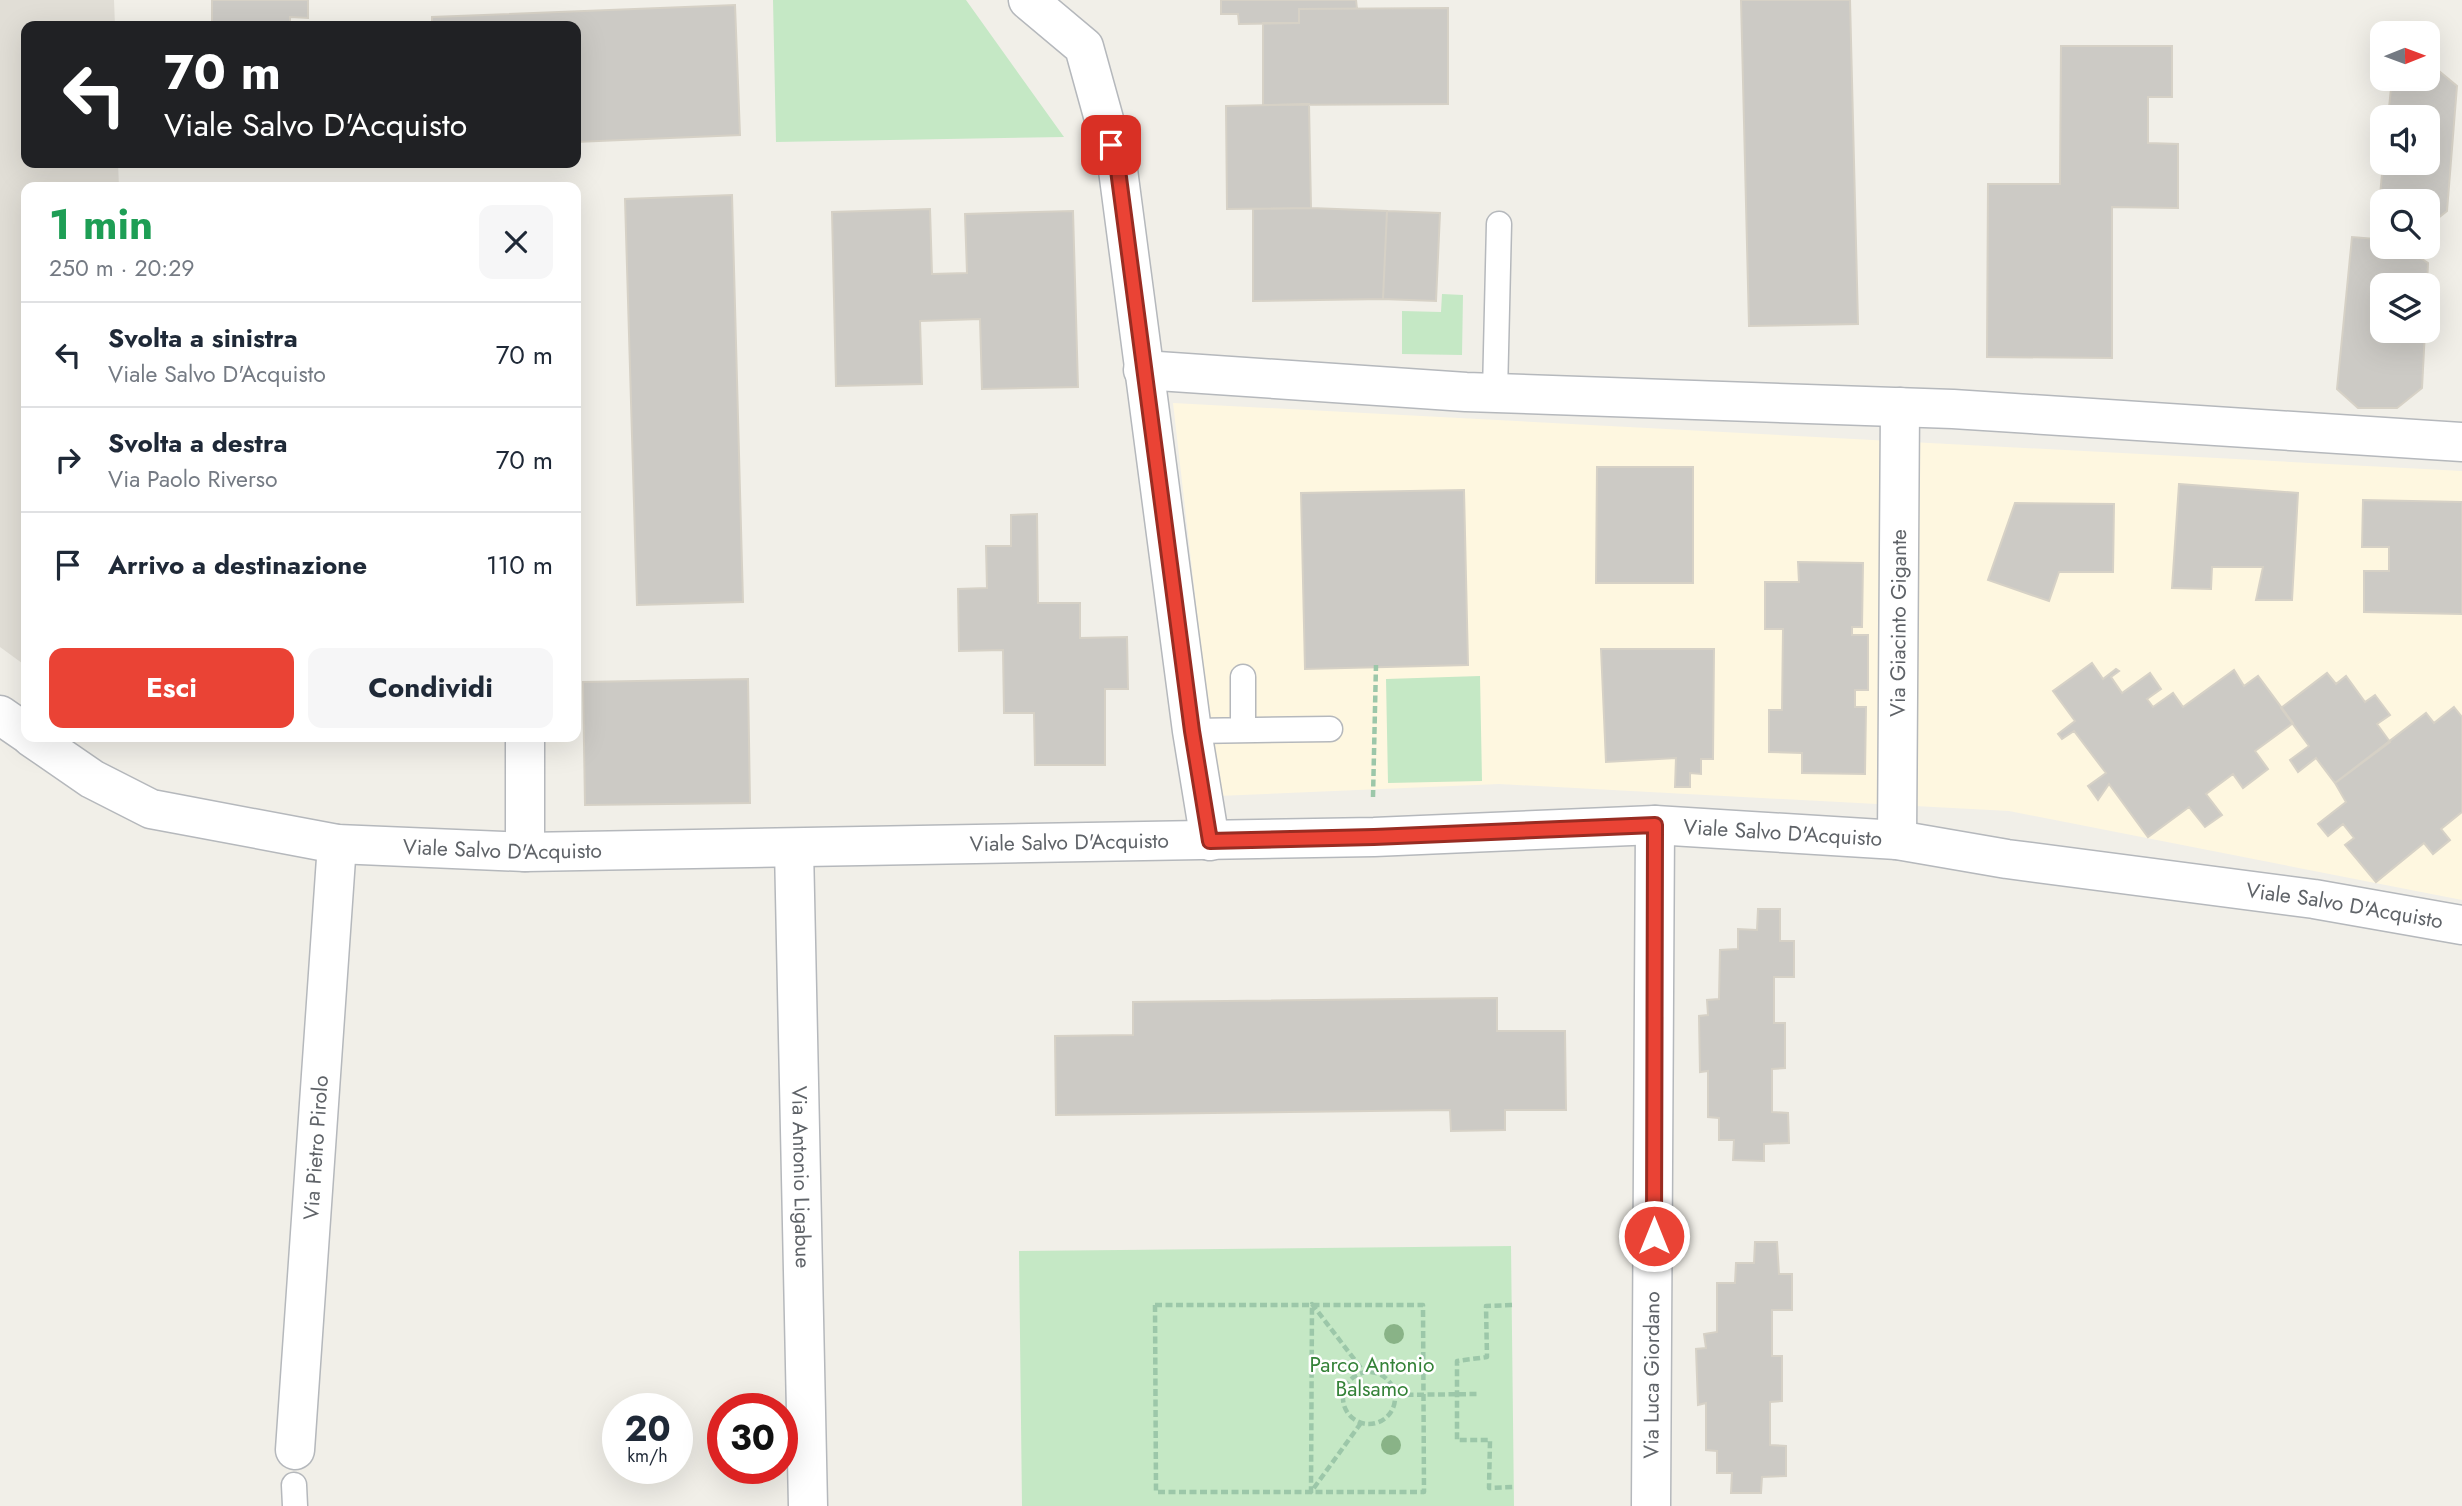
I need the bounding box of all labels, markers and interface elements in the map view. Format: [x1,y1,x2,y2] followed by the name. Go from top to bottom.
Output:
[2370,21,2440,91] north arrow
[2370,21,2440,343] map controls
[164,37,281,107] text: 70 m
[49,49,140,140] icon: left
[164,102,467,148] text: Viale Salvo D'Acquisto
[2370,105,2440,175] button: sound
[1081,115,1141,175] pin
[1092,126,1130,164] icon: arrive
[2370,189,2440,259] button: search
[49,194,153,255] text: 1 min
[479,205,553,279] button: close
[49,251,195,285] text: 250 m · 20:29
[2370,273,2440,343] button: layers
[108,319,298,357] text: Svolta a sinistra
[49,336,87,374] icon: left
[496,336,553,374] text: 70 m
[108,357,326,391] text: Viale Salvo D'Acquisto
[108,424,288,462] text: Svolta a destra
[49,441,87,479] icon: right
[496,441,553,479] text: 70 m
[108,462,278,496] text: Via Paolo Riverso
[1883,529,1914,717] street label: Via Giacinto Gigante
[49,546,87,584] icon: arrive
[108,546,367,584] text: Arrivo a destinazione
[486,546,553,584] text: 110 m
[49,648,294,728] button: Esci
[308,648,553,728] button: Condividi
[1682,812,1883,854] street label: Viale Salvo D'Acquisto
[969,826,1169,859] street label: Viale Salvo D'Acquisto
[402,832,602,867] street label: Viale Salvo D'Acquisto
[2244,875,2445,936] street label: Viale Salvo D'Acquisto
[296,1074,336,1221] street label: Via Pietro Pirolo
[784,1085,818,1269] street label: Via Antonio Ligabue
[1617,1199,1691,1273] position arrow
[1636,1291,1667,1459] street label: Via Luca Giordano
[1309,1350,1435,1404] park label: Parco Antonio Balsamo
[707,1393,798,1484] speed limit sign: 30
[624,1404,671,1454] text: 20
[627,1443,668,1469] text: km/h

